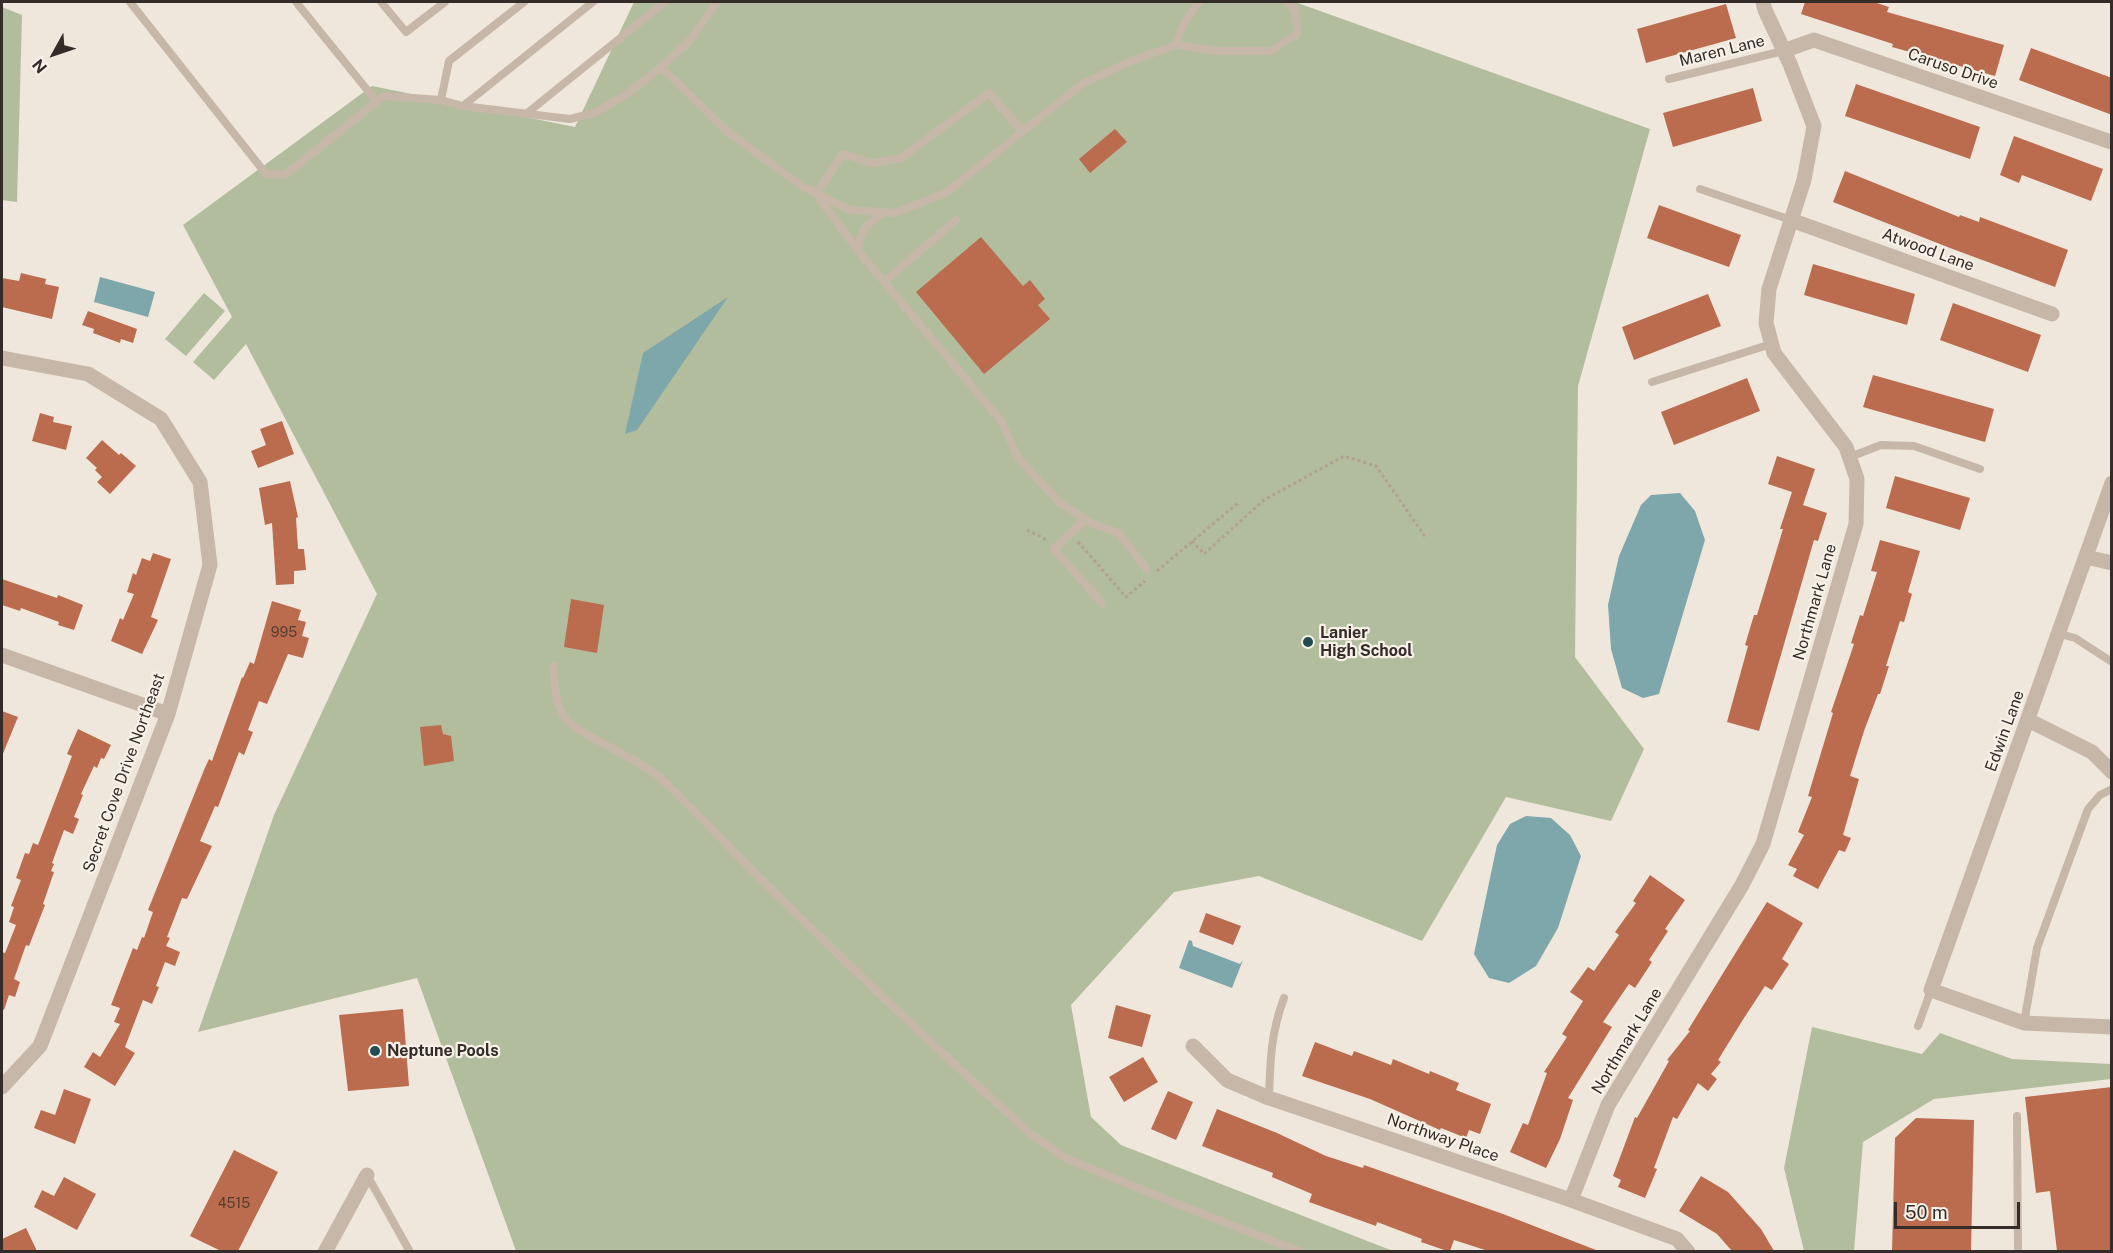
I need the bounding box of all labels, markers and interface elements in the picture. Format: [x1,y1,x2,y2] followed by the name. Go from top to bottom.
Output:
[24,24,84,84] north arrow
[1677,31,1767,71] street label: Maren Lane
[1905,45,2001,93] street label: Caruso Drive
[29,55,51,77] text: N
[1879,224,1977,276] street label: Atwood Lane
[1789,541,1841,663] street label: Northmark Lane
[1320,623,1413,661] place label: Lanier High School
[271,625,297,641] house number: 995
[1301,635,1315,649] marker: Lanier High School
[79,671,169,875] street label: Secret Cove Drive Northeast
[1981,688,2029,774] street label: Edwin Lane
[1588,984,1666,1098] street label: Northmark Lane
[387,1041,499,1061] place label: Neptune Pools
[368,1044,382,1058] marker: Neptune Pools
[1385,1110,1501,1166] street label: Northway Place
[1897,1190,2023,1228] scale bar
[218,1196,250,1212] house number: 4515
[1905,1202,1948,1223] text: 50 m

